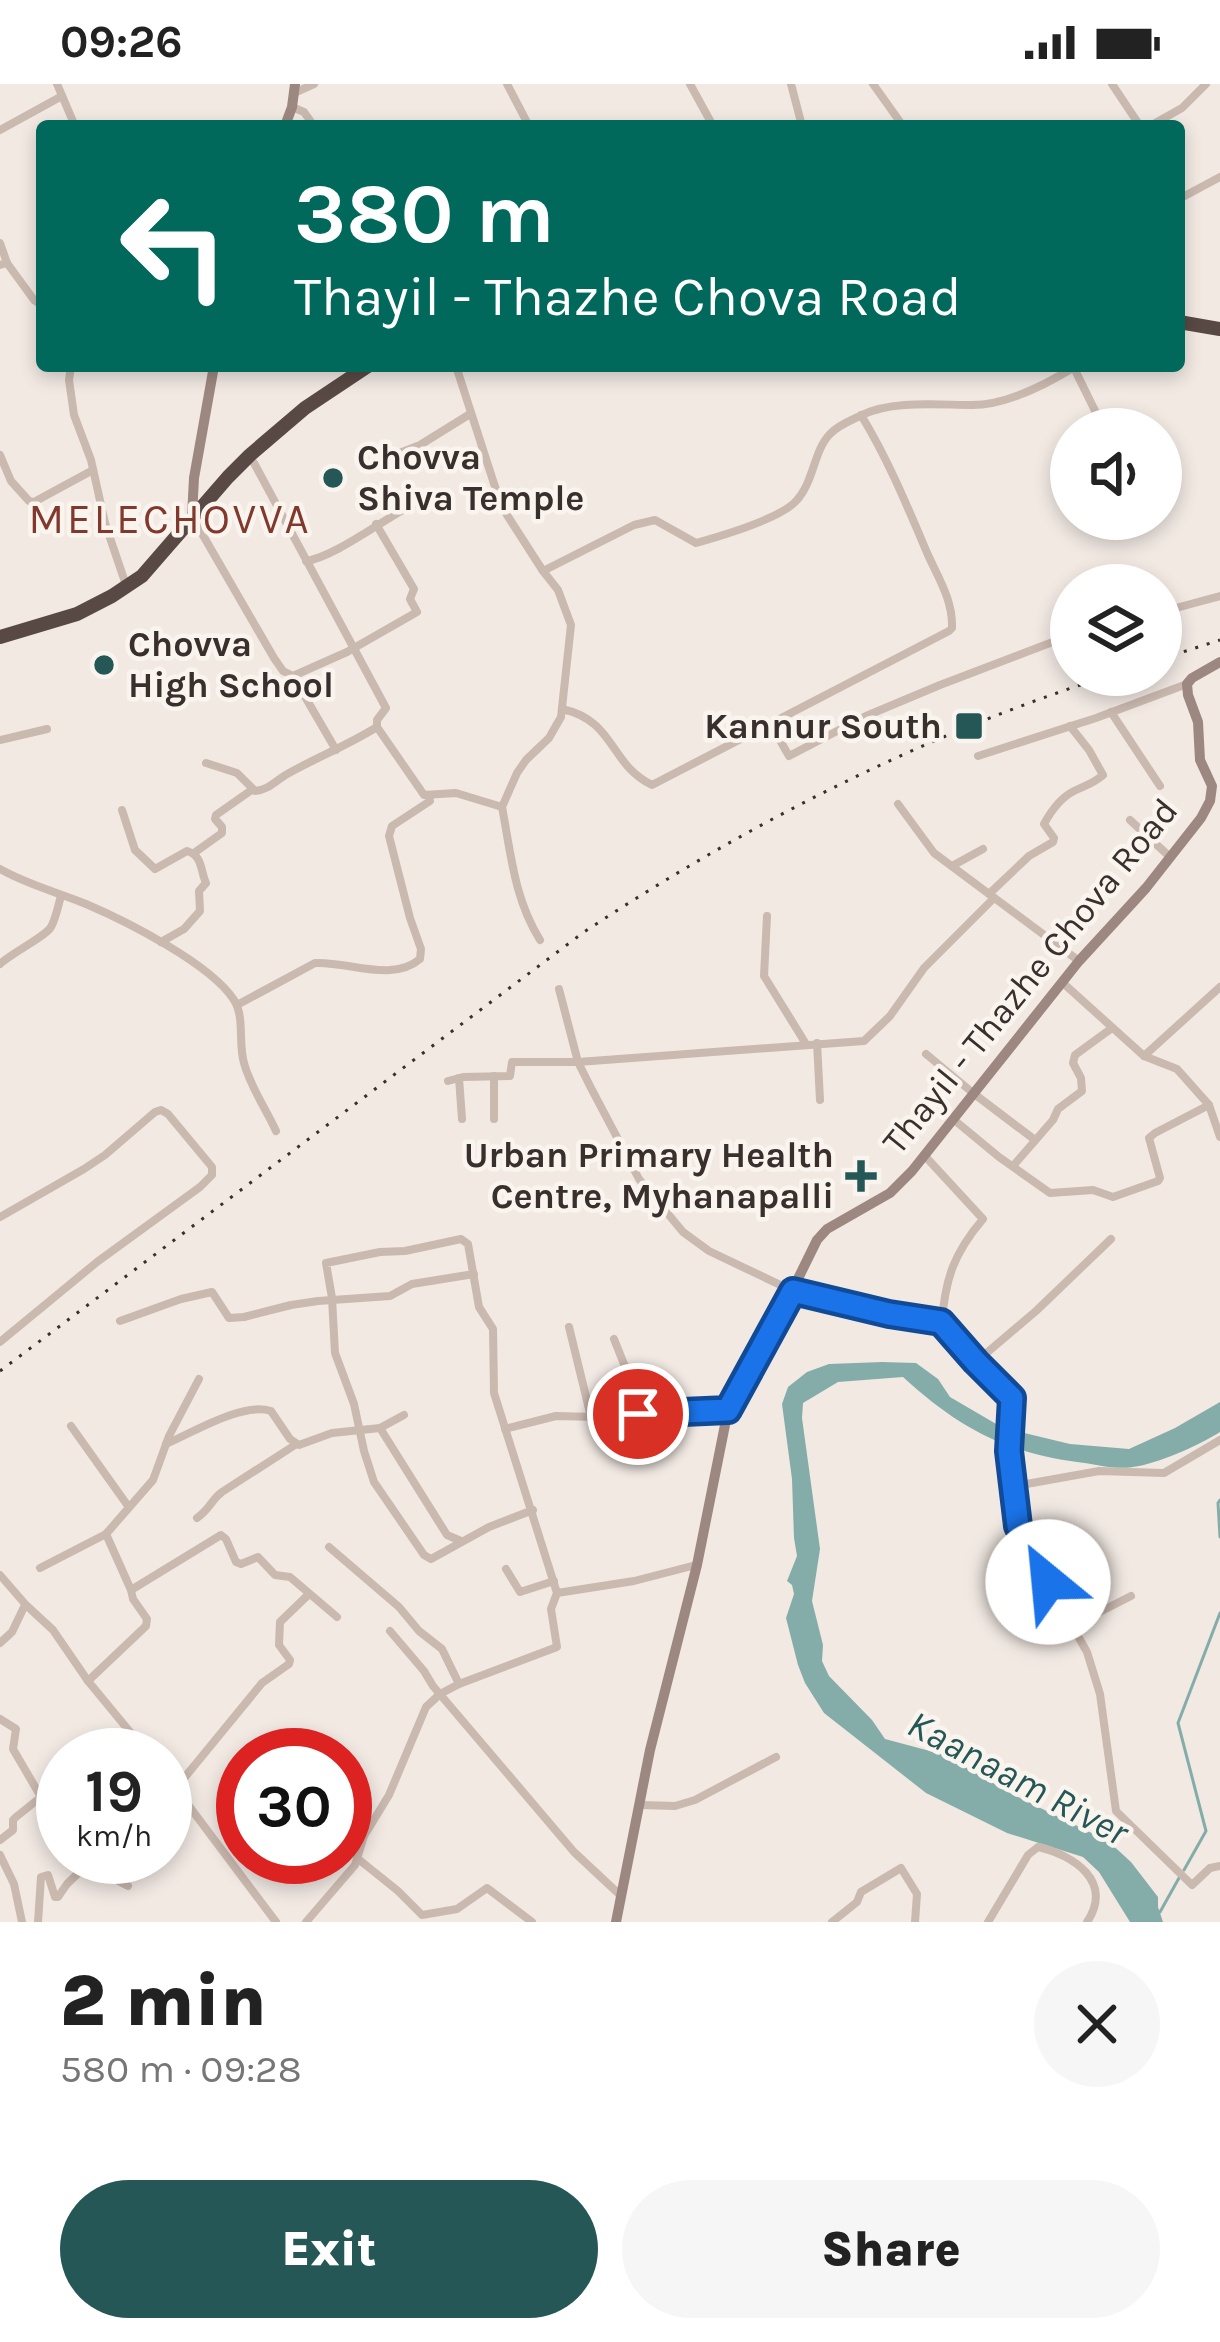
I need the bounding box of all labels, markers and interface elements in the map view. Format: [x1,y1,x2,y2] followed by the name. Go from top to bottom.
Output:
[60,16,183,68] text: 09:26
[294,165,555,263] text: 380 m
[96,168,252,324] icon: left
[294,265,961,329] text: Thayil - Thazhe Chova Road
[1050,408,1182,696] map controls
[1050,408,1182,540] button: sound
[357,436,584,519] place label: Chovva Shiva Temple
[320,465,346,491] marker: Chovva Shiva Temple
[28,494,312,544] district label: MELECHOVVA
[1050,564,1182,696] button: layers
[128,623,334,707] place label: Chovva High School
[91,652,117,678] marker: Chovva High School
[704,705,942,747] place label: Kannur South
[953,710,985,742] marker: Kannur South
[874,790,1186,1162] street label: Thayil - Thazhe Chova Road
[464,1134,834,1218] place label: Urban Primary Health Centre, Myhanapalli
[845,1160,877,1192] marker: Urban Primary Health Centre, Myhanapalli
[587,1363,689,1465] pin
[605,1381,671,1447] icon: arrive
[985,1519,1111,1645] position arrow
[900,1701,1138,1856] water label: Kaanaam River
[216,1728,372,1884] speed limit sign: 30
[85,1756,143,1826] text: 19
[76,1818,152,1854] text: km/h
[60,1959,266,2043] text: 2 min
[1034,1961,1160,2087] button: close
[60,2046,302,2092] text: 580 m · 09:28
[60,2180,598,2318] button: Exit
[622,2180,1160,2318] button: Share

